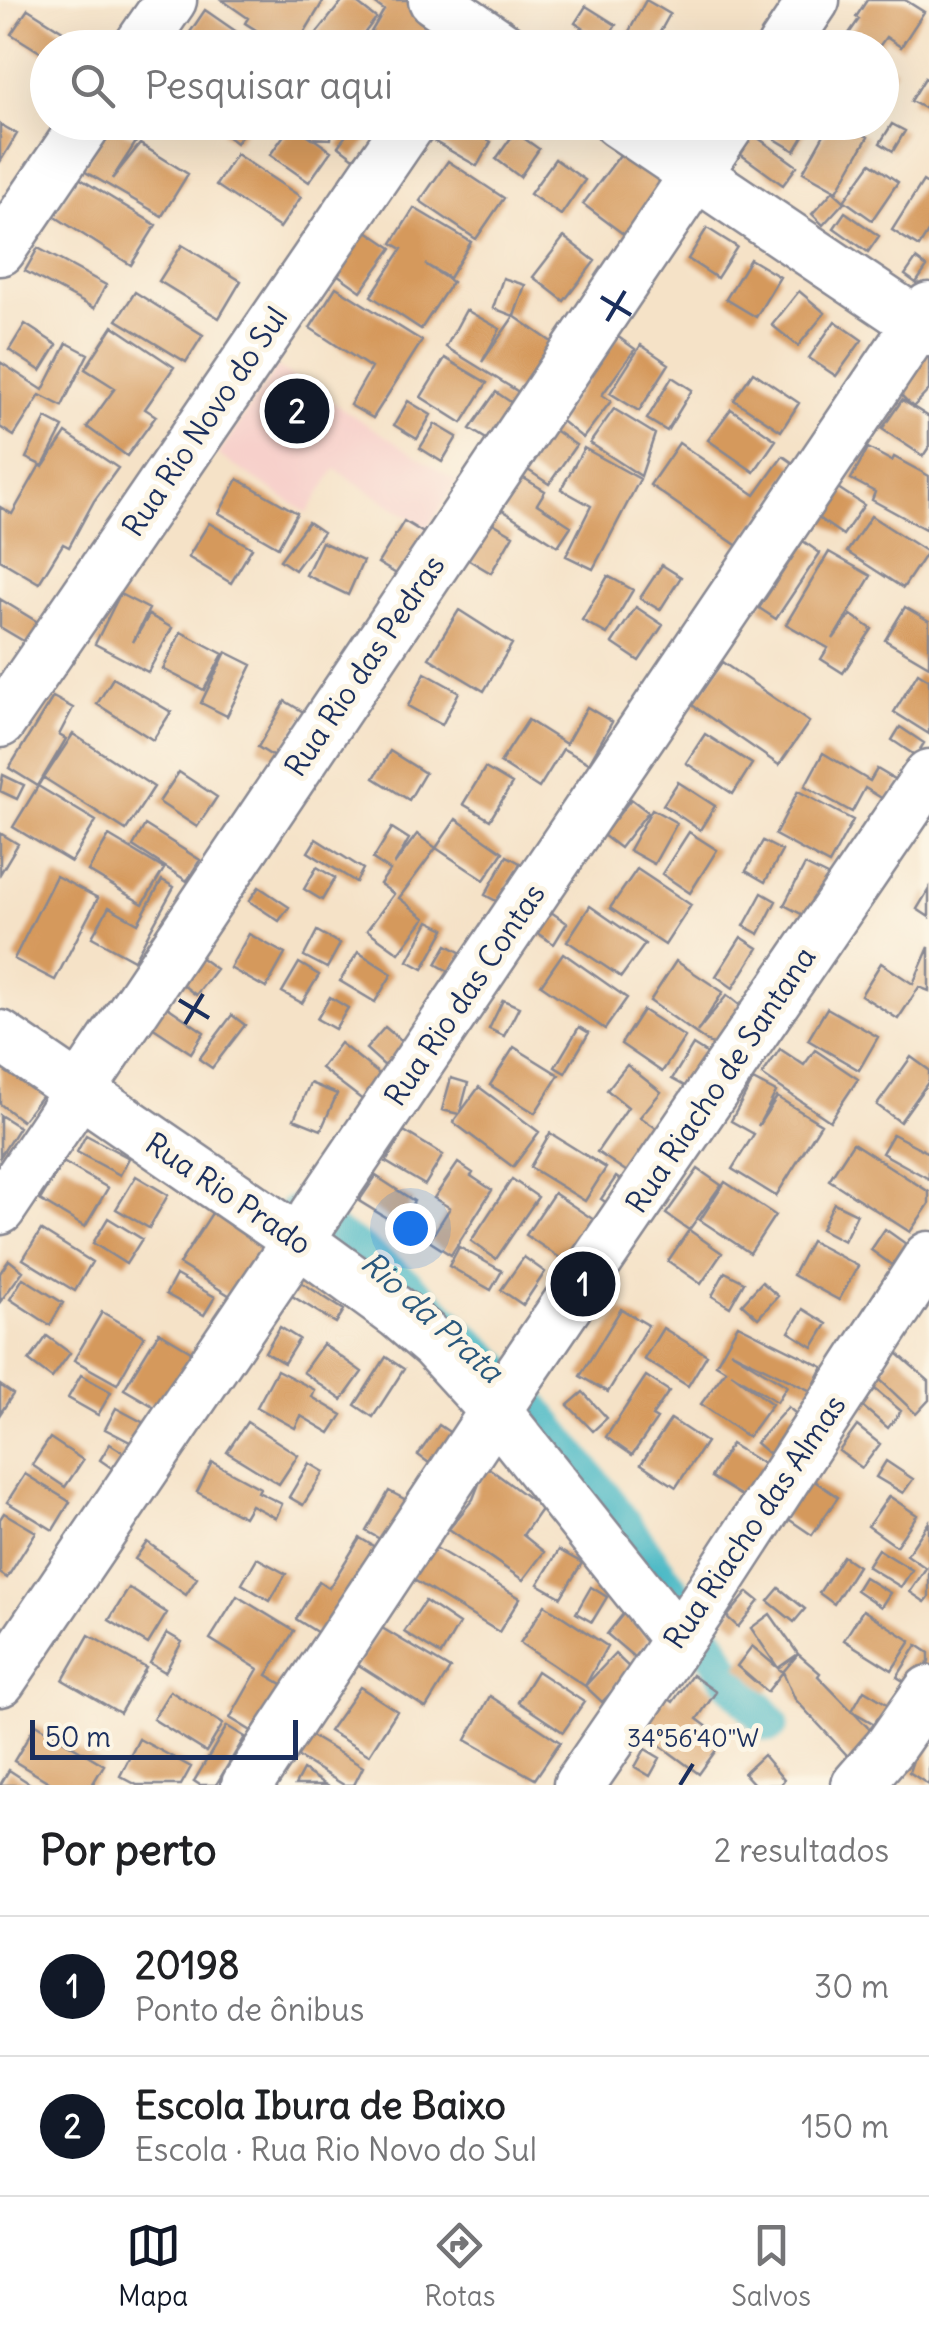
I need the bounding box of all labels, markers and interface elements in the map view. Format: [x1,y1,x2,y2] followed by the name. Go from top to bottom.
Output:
[30,30,899,140] search box
[65,58,120,113] icon: search
[145,62,393,109] text: Pesquisar aqui
[113,299,295,543] street label: Rua Rio Novo do Sul
[264,374,330,448] pin: 2
[276,547,452,784] street label: Rua Rio das Pedras
[376,876,553,1113] street label: Rua Rio das Contas
[617,939,824,1220] street label: Rua Riacho de Santana
[138,1124,319,1263] street label: Rua Rio Prado
[385,1203,436,1254] your location
[353,1242,513,1392] water label: Rio da Prata
[550,1246,616,1322] pin: 1
[655,1387,853,1656] street label: Rua Riacho das Almas
[30,1715,298,1760] scale bar
[45,1719,111,1755] text: 50 m
[627,1722,759,1754] text: 34°56'40"W
[40,1824,217,1876] text: Por perto
[714,1830,889,1871] text: 2 resultados
[135,1942,240,1989] text: 20198
[66,1966,79,2007] text: 1
[814,1966,889,2007] text: 30 m
[135,1989,364,2030] text: Ponto de ônibus
[135,2082,506,2129] text: Escola Ibura de Baixo
[64,2106,81,2147] text: 2
[801,2106,889,2147] text: 150 m
[135,2129,537,2170] text: Escola · Rua Rio Novo do Sul
[118,2218,188,2314] tab: Mapa
[424,2218,495,2314] tab: Rotas
[731,2218,811,2314] tab: Salvos

